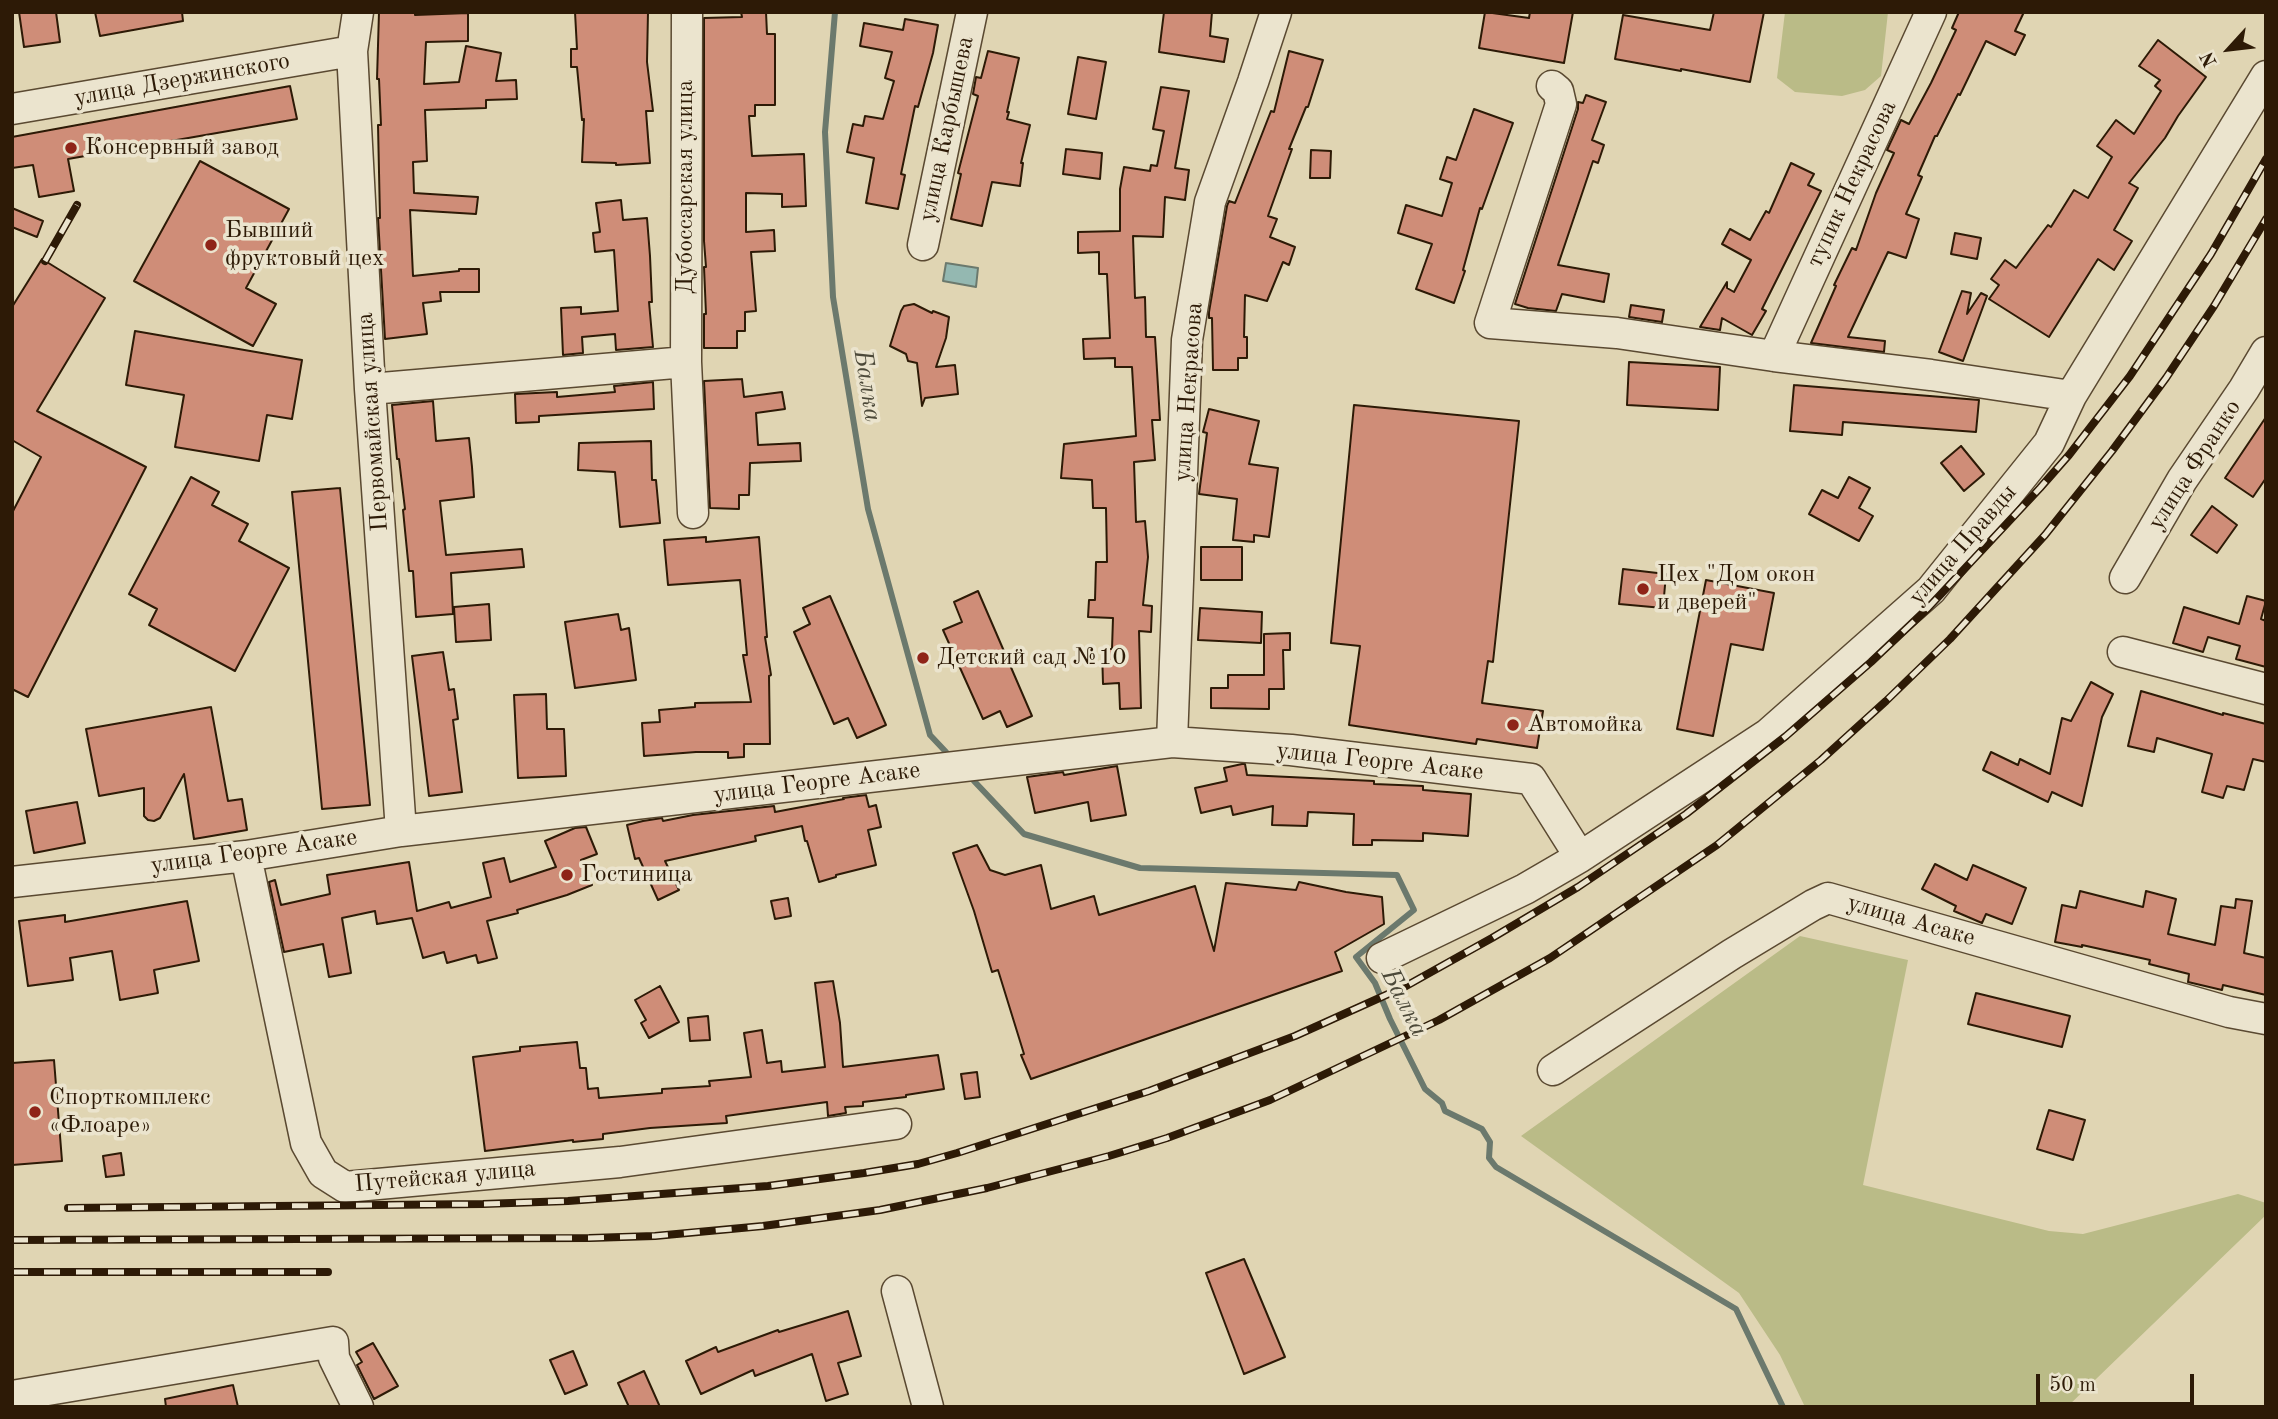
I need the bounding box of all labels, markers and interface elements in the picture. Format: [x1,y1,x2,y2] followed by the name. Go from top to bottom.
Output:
[2194,14,2264,84] north arrow
[913,34,981,224] street label: улица Карбышева
[72,47,292,113] street label: улица Дзержинского
[2198,48,2222,70] text: N
[672,80,700,294] street label: Дубоссарская улица
[1801,96,1903,272] street label: тупик Некрасова
[85,134,278,162] place label: Консервный завод
[63,140,79,156] marker: Консервный завод
[225,217,384,273] place label: Бывший фруктовый цех
[203,237,219,253] marker: Бывший фруктовый цех
[1168,301,1210,483] street label: улица Некрасова
[351,312,395,532] street label: Первомайская улица
[846,348,888,424] water label: Балка
[2142,394,2248,536] street label: улица Франко
[1903,479,2023,611] street label: улица Правды
[1657,561,1815,617] place label: Цех "Дом окон и дверей"
[1635,581,1651,597] marker: Цех "Дом окон и дверей"
[937,644,1126,672] place label: Детский сад №10
[915,650,931,666] marker: Детский сад №10
[1527,711,1643,739] place label: Автомойка
[1505,717,1521,733] marker: Автомойка
[1275,737,1485,787] street label: улица Георге Асаке
[712,756,922,810] street label: улица Георге Асаке
[149,823,359,881] street label: улица Георге Асаке
[581,861,693,889] place label: Гостиница
[559,867,575,883] marker: Гостиница
[1844,889,1978,953] street label: улица Асаке
[1374,964,1434,1042] water label: Балка
[49,1084,210,1140] place label: Спорткомплекс «Флоаре»
[27,1104,43,1120] marker: Спорткомплекс «Флоаре»
[353,1155,537,1199] street label: Путейская улица
[2040,1360,2198,1404] scale bar
[2049,1375,2096,1396] text: 50 m

